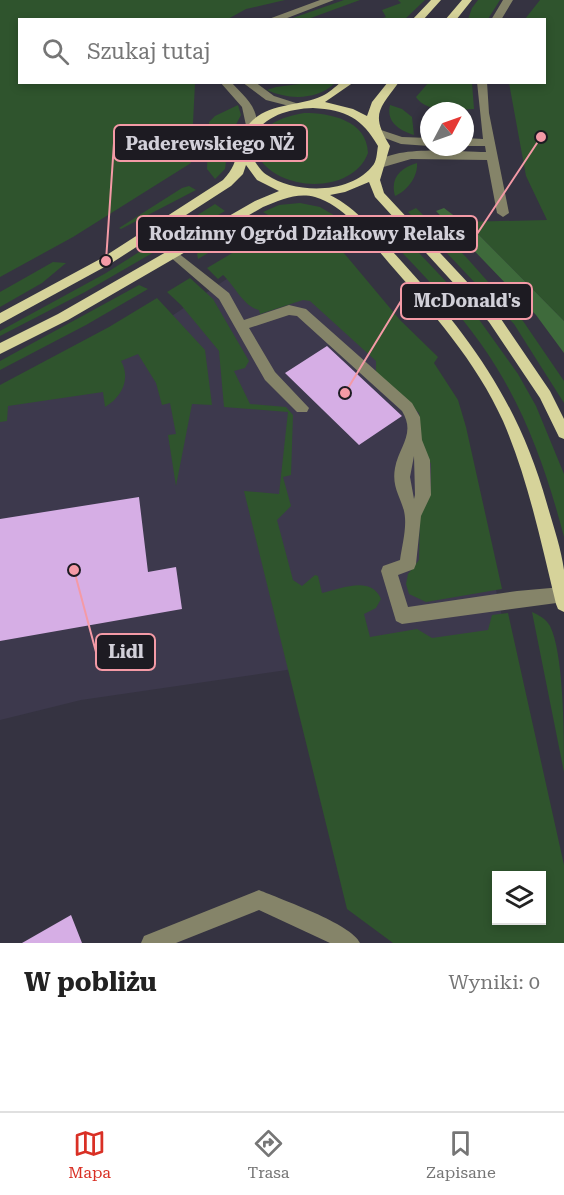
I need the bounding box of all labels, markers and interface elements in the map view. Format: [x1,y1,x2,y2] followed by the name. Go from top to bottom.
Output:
[18,18,546,84] search box
[39,35,72,68] icon: search
[87,39,211,64] text: Szukaj tutaj
[420,102,474,156] north arrow
[114,125,307,161] callout: Paderewskiego NŻ
[125,132,295,154] text: Paderewskiego NŻ
[137,216,477,252] callout: Rodzinny Ogród Działkowy Relaks
[149,223,465,244] text: Rodzinny Ogród Działkowy Relaks
[401,283,532,319] callout: McDonald's
[413,290,521,311] text: McDonald's
[96,634,155,670] callout: Lidl
[108,641,144,662] text: Lidl
[492,871,546,925] map controls
[492,871,546,925] button: layers
[24,967,157,997] text: W pobliżu
[449,970,540,994] text: Wyniki: 0
[68,1127,111,1182] tab: Mapa
[248,1127,289,1182] tab: Trasa
[426,1127,496,1182] tab: Zapisane

